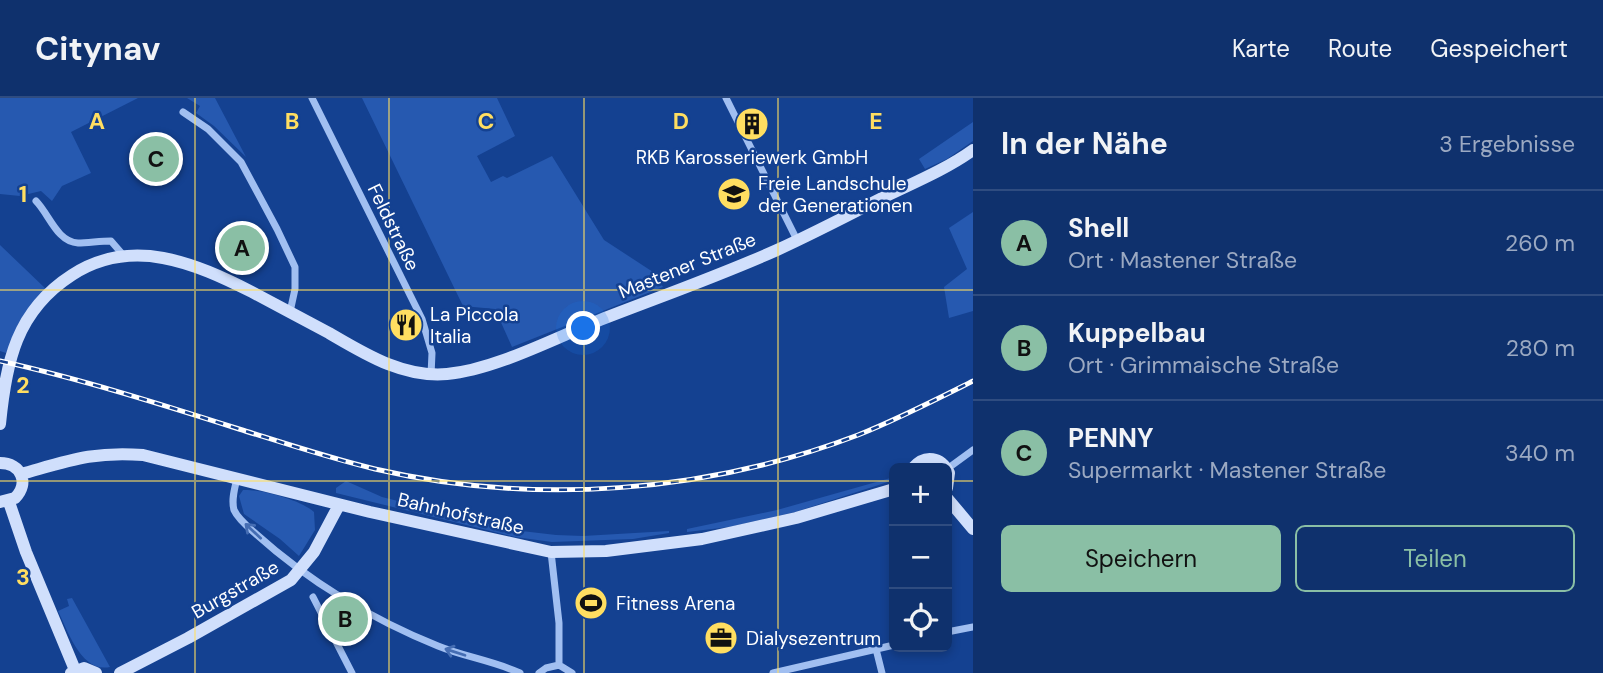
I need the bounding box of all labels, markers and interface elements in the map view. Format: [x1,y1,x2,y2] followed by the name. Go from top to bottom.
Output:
[35,27,160,70] text: Citynav
[1232,33,1290,64] text: Karte
[1328,33,1392,64] text: Route
[1430,33,1568,64] text: Gespeichert
[733,105,771,143] building icon: RKB Karosseriewerk GmbH
[89,106,105,136] text: A
[285,106,299,136] text: B
[478,106,494,136] text: C
[673,106,689,136] text: D
[869,106,883,136] text: E
[1001,124,1168,163] text: In der Nähe
[1439,129,1575,159] text: 3 Ergebnisse
[133,133,179,185] pin: C
[636,145,868,170] place label: RKB Karosseriewerk GmbH
[758,171,913,218] place label: Freie Landschule der Generationen
[715,175,753,213] school or university icon: Freie Landschule der Generationen
[19,179,27,209] text: 1
[362,180,425,275] street label: Feldstraße
[1068,211,1129,245] text: Shell
[219,222,265,274] pin: A
[615,227,760,304] street label: Mastener Straße
[1016,228,1032,258] text: A
[1505,228,1575,258] text: 260 m
[1068,245,1297,275] text: Ort · Mastener Straße
[430,302,519,349] place label: La Piccola Italia
[387,306,425,344] restaurant icon: La Piccola Italia
[566,311,600,345] your location
[1068,316,1206,350] text: Kuppelbau
[1017,333,1031,363] text: B
[1506,333,1575,363] text: 280 m
[1068,350,1339,380] text: Ort · Grimmaische Straße
[16,370,30,400] text: 2
[1068,421,1154,455] text: PENNY
[1016,438,1032,468] text: C
[1505,438,1575,468] text: 340 m
[1068,455,1386,485] text: Supermarkt · Mastener Straße
[889,463,952,652] map controls
[889,463,952,526] button: +
[395,487,527,540] street label: Bahnhofstraße
[245,523,262,540] one-way arrow
[1001,525,1281,592] button: Speichern
[1295,525,1575,592] button: Teilen
[889,526,952,589] button: −
[187,554,283,624] street label: Burgstraße
[16,562,30,592] text: 3
[572,584,610,622] sports icon: Fitness Arena
[889,589,952,652] button: locate
[616,591,735,616] place label: Fitness Arena
[322,593,368,645] pin: B
[702,619,740,657] office icon: Dialysezentrum
[746,626,881,651] place label: Dialysezentrum
[445,644,467,657] one-way arrow

